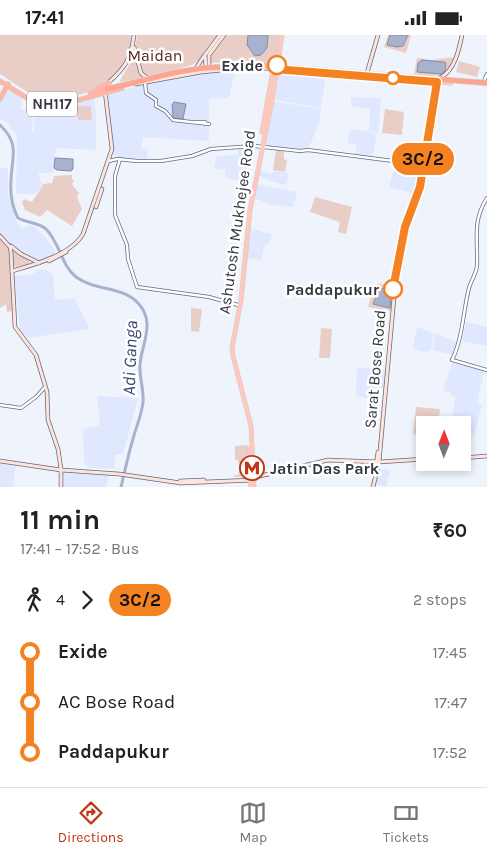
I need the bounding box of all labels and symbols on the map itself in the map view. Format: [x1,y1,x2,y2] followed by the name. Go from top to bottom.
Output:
[127,46,183,65] park label: Maidan
[267,55,287,75] marker: Exide
[221,56,263,75] place label: Exide
[386,71,400,85] unlabelled marker
[27,91,77,117] road number: NH117
[215,129,259,315] street label: Ashutosh Mukhejee Road
[388,143,458,175] line badge: 3C/2
[383,279,403,299] marker: Paddapukur
[286,280,380,299] place label: Paddapukur
[360,309,390,429] street label: Sarat Bose Road
[118,320,142,396] water label: Adi Ganga
[416,416,471,471] north arrow
[239,455,265,481] metro station icon: Jatin Das Park
[270,459,380,478] place label: Jatin Das Park

